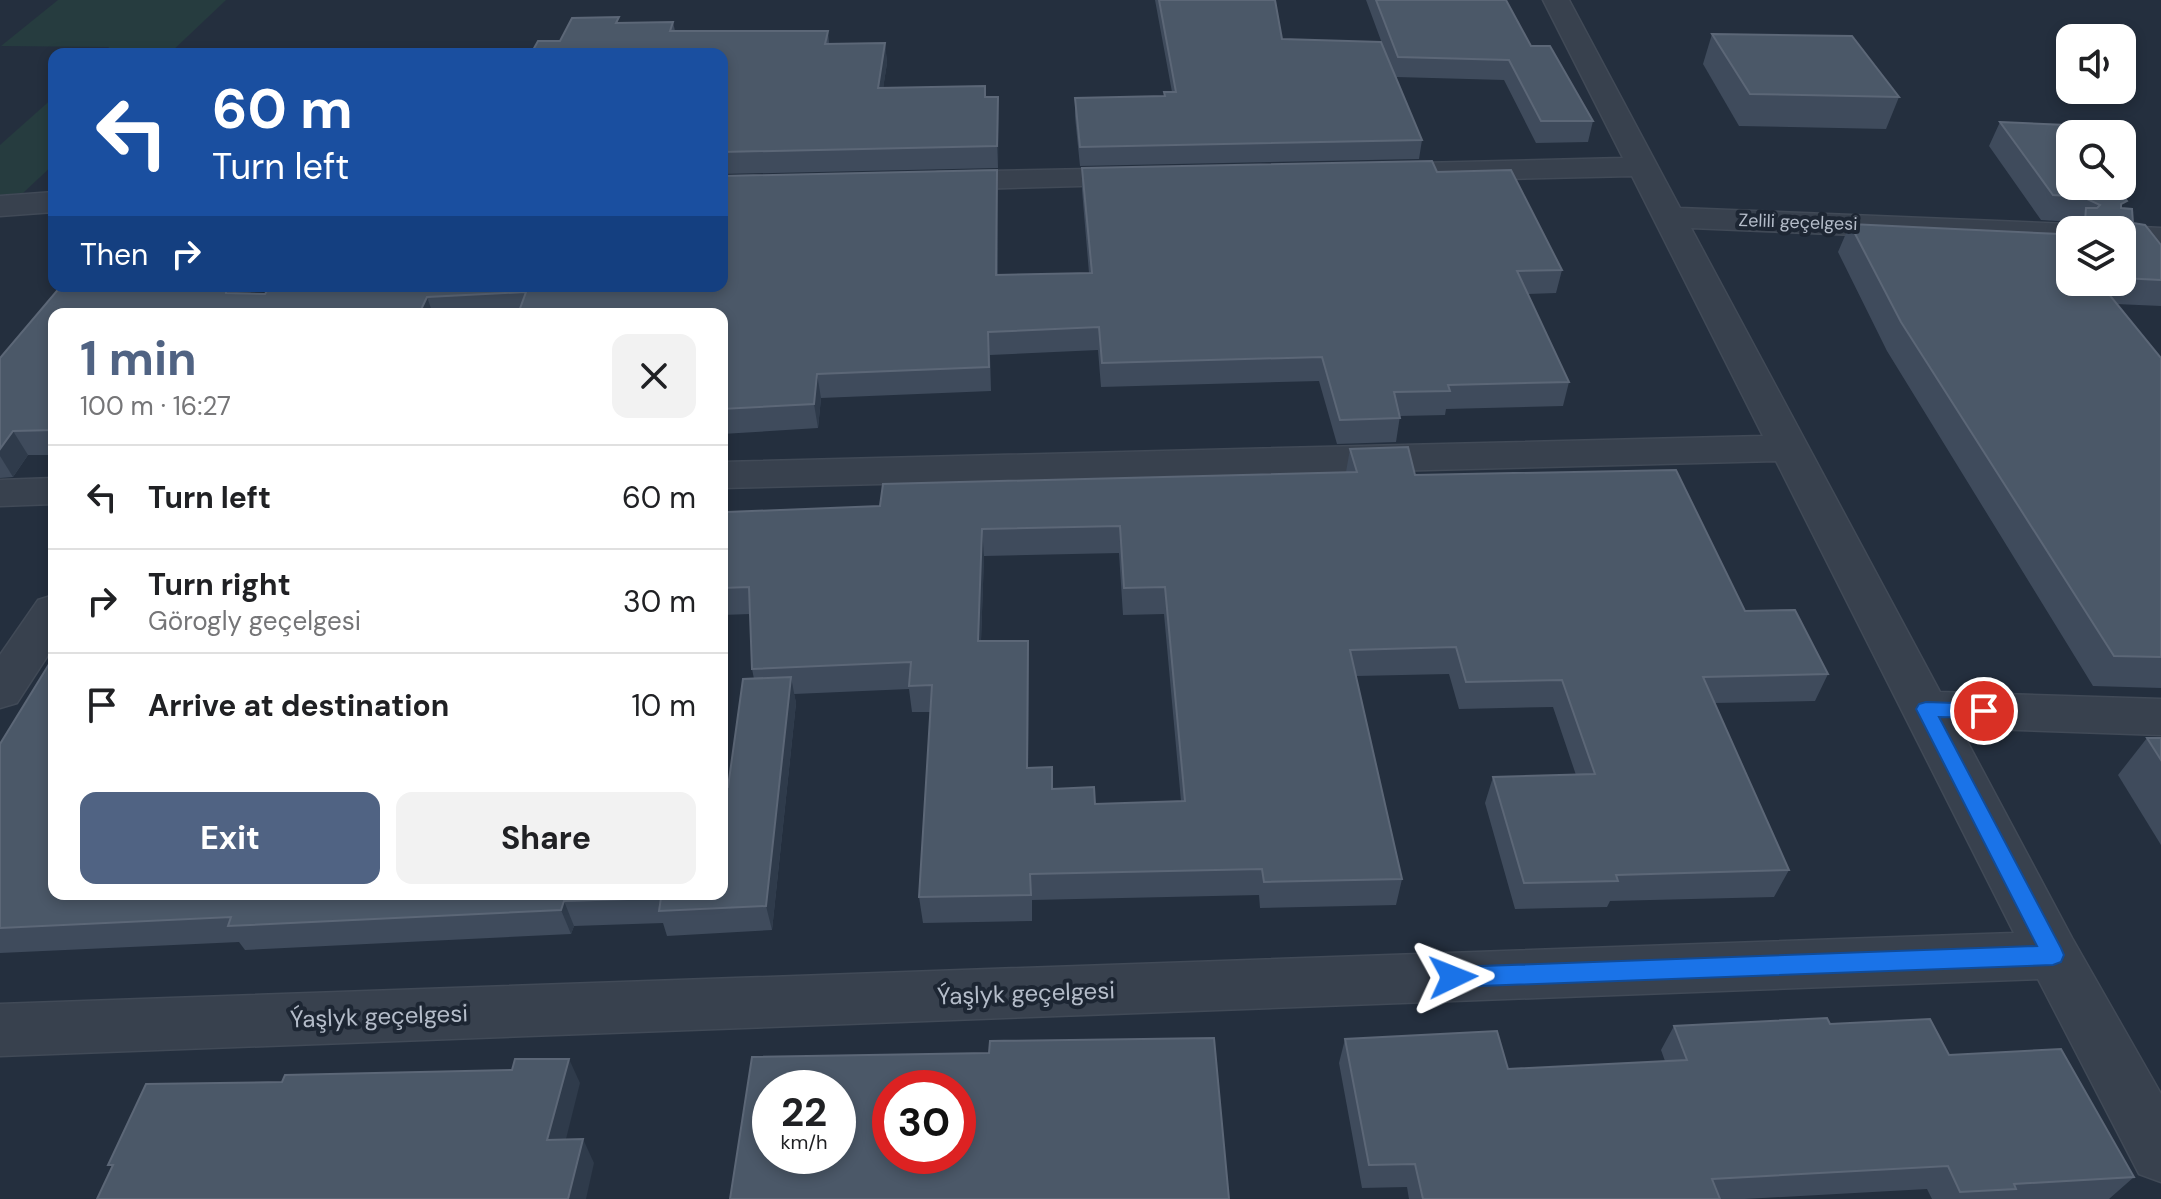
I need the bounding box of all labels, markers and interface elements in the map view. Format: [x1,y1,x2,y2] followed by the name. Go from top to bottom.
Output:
[2056,24,2136,296] map controls
[2056,24,2136,104] button: sound
[212,72,353,145] text: 60 m
[80,80,184,184] icon: left
[2056,120,2136,200] button: search
[212,143,349,190] text: Turn left
[1738,208,1858,236] street label: Zelili geçelgesi
[2056,216,2136,296] button: layers
[164,232,208,276] icon: right
[80,235,148,274] text: Then
[80,327,197,390] text: 1 min
[612,334,696,418] button: close
[80,389,231,423] text: 100 m · 16:27
[80,475,124,519] icon: left
[148,478,271,517] text: Turn left
[622,478,696,517] text: 60 m
[148,565,291,604] text: Turn right
[80,579,124,623] icon: right
[623,582,696,621] text: 30 m
[148,604,361,638] text: Görogly geçelgesi
[1950,677,2018,745] pin
[80,683,124,727] icon: arrive
[148,686,449,725] text: Arrive at destination
[631,686,696,725] text: 10 m
[1962,689,2006,733] icon: arrive
[80,792,380,884] button: Exit
[396,792,696,884] button: Share
[1411,935,1495,1019] position arrow
[936,974,1116,1012] street label: Ýaşlyk geçelgesi
[289,997,469,1035] street label: Ýaşlyk geçelgesi
[872,1070,976,1174] speed limit sign: 30
[781,1086,827,1138] text: 22
[780,1129,828,1155] text: km/h

